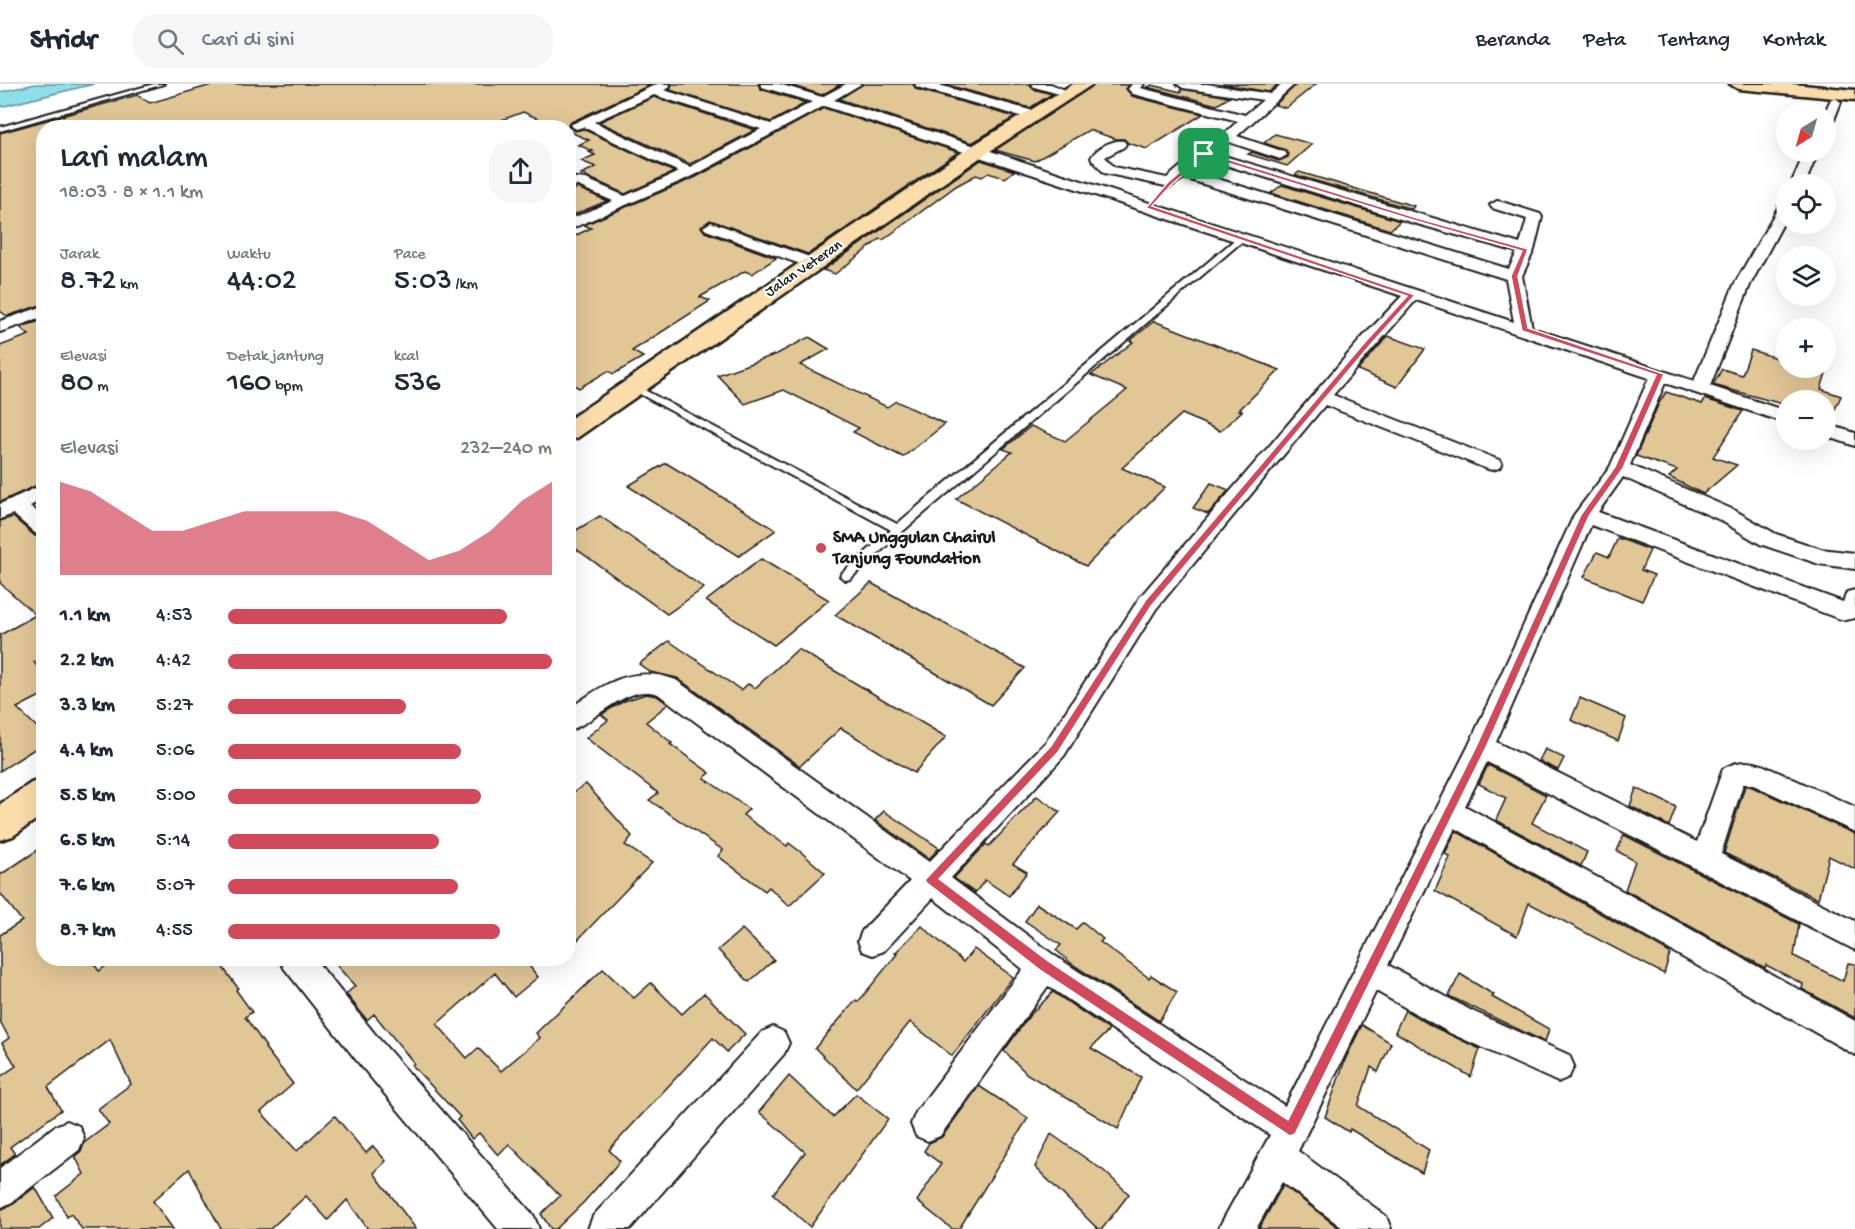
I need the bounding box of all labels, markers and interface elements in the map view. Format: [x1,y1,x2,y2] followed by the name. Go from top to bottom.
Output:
[133,14,553,68] search box
[30,25,97,58] text: Stridr
[154,25,187,58] icon: search
[202,28,295,54] text: Cari di sini
[1476,29,1550,54] text: Beranda
[1583,29,1626,54] text: Peta
[1659,29,1730,54] text: Tentang
[1763,29,1825,54] text: Kontak
[1776,102,1836,162] north arrow
[1776,102,1836,450] map controls
[1178,128,1229,179] pin
[1187,137,1220,170] icon: arrive
[60,140,208,178] text: Lari malam
[489,140,552,203] button: share
[1776,174,1836,234] button: locate
[60,182,203,205] text: 18:03 · 8 × 1.1 km
[762,237,846,301] street label: Jalan Veteran
[60,246,99,265] text: Jarak
[227,246,271,265] text: Waktu
[394,246,425,265] text: Pace
[1776,246,1836,306] button: layers
[60,265,116,300] text: 8.72
[227,265,297,300] text: 44:02
[394,265,452,300] text: 5:03
[116,276,138,295] text: km
[452,276,478,295] text: /km
[1776,318,1836,378] button: +
[60,348,107,367] text: Elevasi
[227,348,324,367] text: Detak jantung
[394,348,419,367] text: kcal
[60,367,93,402] text: 80
[227,367,271,402] text: 160
[394,367,441,402] text: 536
[93,378,109,397] text: m
[271,378,303,397] text: bpm
[1776,390,1836,450] button: −
[60,438,119,461] text: Elevasi
[460,438,552,461] text: 232–240 m
[831,528,995,570] place label: SMA Unggulan Chairul Tanjung Foundation
[814,541,828,555] marker: SMA Unggulan Chairul Tanjung Foundation
[60,605,110,628] text: 1.1 km
[156,605,193,628] text: 4:53
[60,650,114,673] text: 2.2 km
[156,650,191,673] text: 4:42
[60,695,115,718] text: 3.3 km
[156,695,193,718] text: 5:27
[60,740,113,763] text: 4.4 km
[156,740,194,763] text: 5:06
[60,785,115,808] text: 5.5 km
[156,785,196,808] text: 5:00
[60,830,115,853] text: 6.5 km
[156,830,190,853] text: 5:14
[60,875,115,898] text: 7.6 km
[156,875,195,898] text: 5:07
[60,920,116,943] text: 8.7 km
[156,920,193,943] text: 4:55

